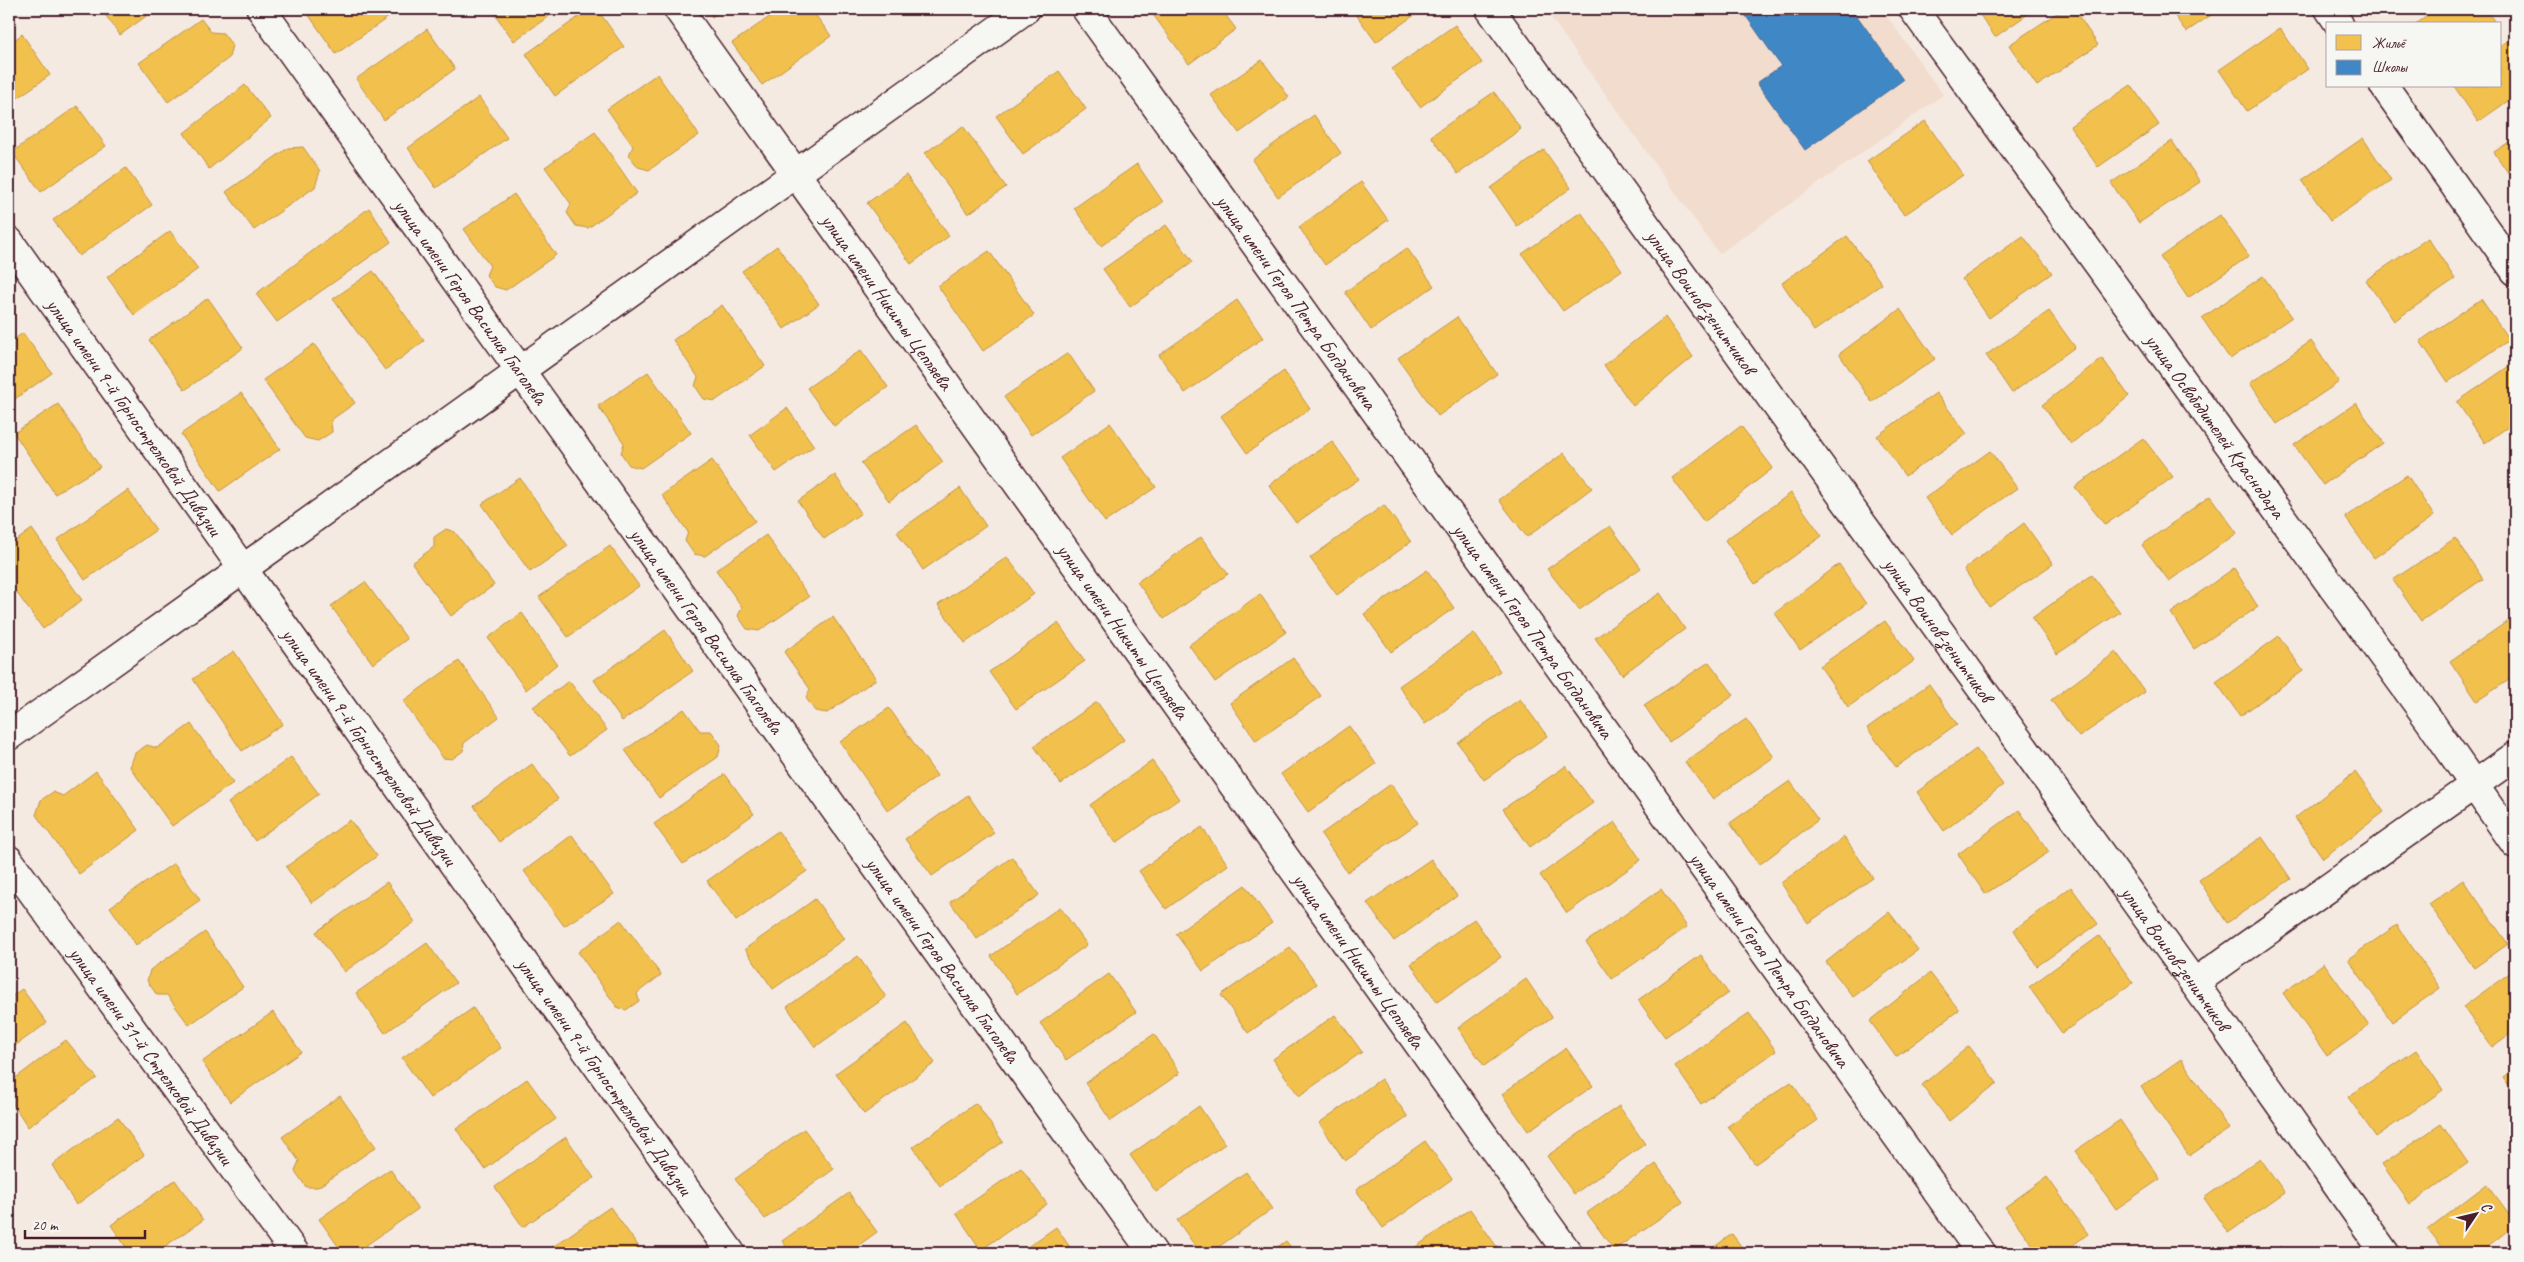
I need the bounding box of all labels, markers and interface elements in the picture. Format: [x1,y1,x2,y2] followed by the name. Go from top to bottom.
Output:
[2326,22,2502,88] legend
[2372,34,2407,53] text: Жильё
[2372,58,2408,77] text: Школы
[1210,189,1383,416] street label: улица имени Героя Петра Богдановича
[388,193,554,411] street label: улица имени Героя Василия Глаголева
[815,209,959,396] street label: улица имени Никиты Цепляева
[1640,224,1764,382] street label: улица Воинов-зенитчиков
[40,293,228,542] street label: улица имени 9-й Горнострелковой Дивизии
[2139,328,2291,524] street label: улица Освободителей Краснодара
[1447,518,1620,745] street label: улица имени Героя Петра Богдановича
[624,522,790,740] street label: улица имени Героя Василия Глаголева
[1051,538,1195,725] street label: улица имени Никиты Цепляева
[1877,552,2001,710] street label: улица Воинов-зенитчиков
[276,622,463,872] street label: улица имени 9-й Горнострелковой Дивизии
[1683,847,1856,1073] street label: улица имени Героя Петра Богдановича
[860,852,1026,1069] street label: улица имени Героя Василия Глаголева
[1286,867,1430,1055] street label: улица имени Никиты Цепляева
[2114,881,2238,1039] street label: улица Воинов-зенитчиков
[63,941,240,1171] street label: улица имени 31-й Стрелковой Дивизии
[511,952,699,1201] street label: улица имени 9-й Горнострелковой Дивизии
[2452,1190,2502,1240] north arrow
[2477,1199,2496,1216] text: С
[25,1207,145,1239] scale bar
[32,1216,59,1235] text: 20 m

